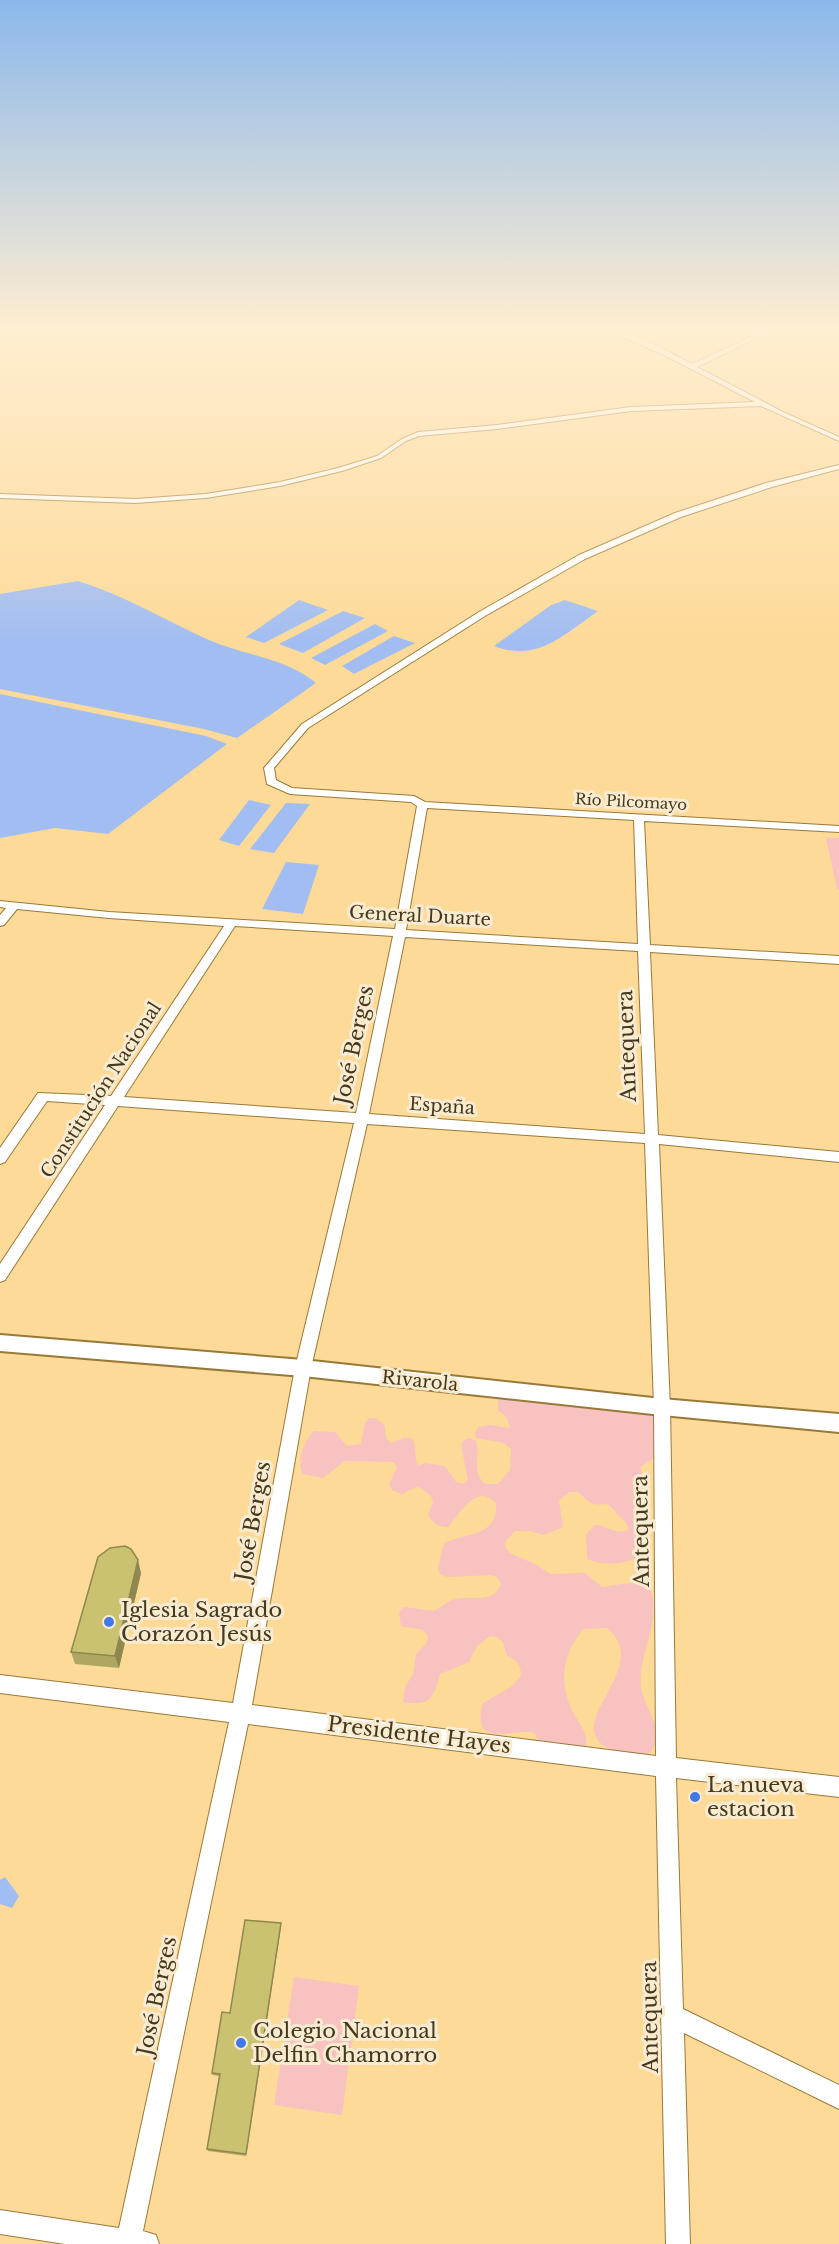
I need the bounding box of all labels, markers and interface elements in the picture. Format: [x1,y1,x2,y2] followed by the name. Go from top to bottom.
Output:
[574,789,688,814] street label: Río Pilcomayo
[349,901,491,931] street label: General Duarte
[328,983,379,1110] street label: José Berges
[612,989,642,1103] street label: Antequera
[36,998,166,1182] street label: Constitución Nacional
[408,1093,476,1119] street label: España
[381,1366,459,1396] street label: Rivarola
[229,1459,276,1586] street label: José Berges
[627,1474,655,1588] street label: Antequera
[121,1597,282,1647] place label: Iglesia Sagrado Corazón Jesús
[102,1615,116,1629] marker: Iglesia Sagrado Corazón Jesús
[326,1711,512,1759] street label: Presidente Hayes
[707,1772,805,1822] place label: La nueva estacion
[688,1790,702,1804] marker: La nueva estacion
[131,1934,182,2061] street label: José Berges
[636,1960,664,2074] street label: Antequera
[253,2018,437,2068] place label: Colegio Nacional Delfin Chamorro
[234,2036,248,2050] marker: Colegio Nacional Delfin Chamorro

